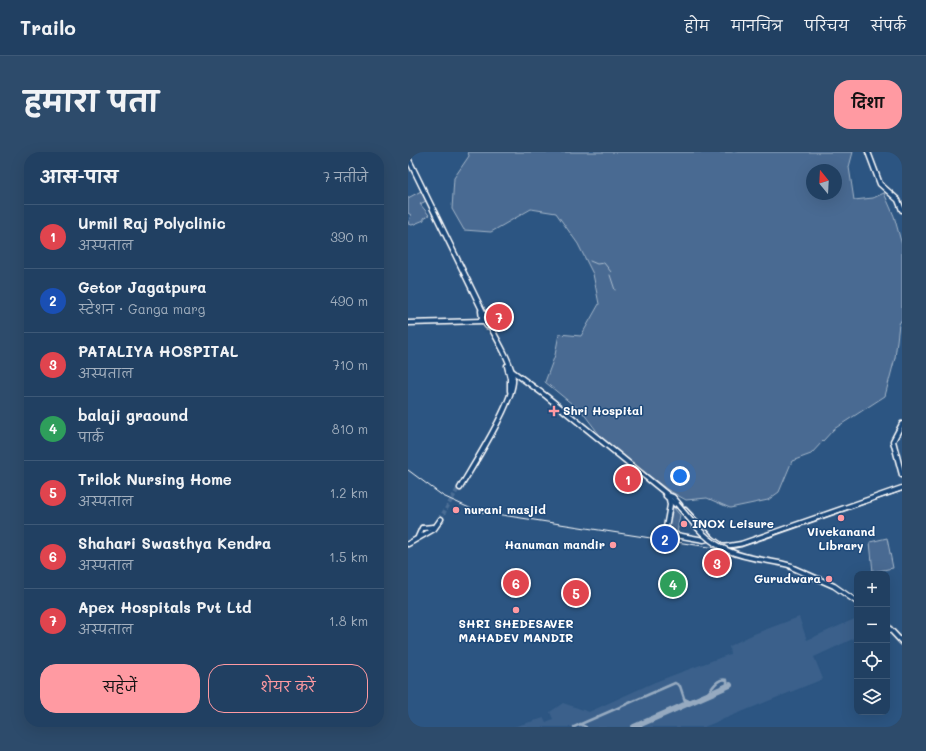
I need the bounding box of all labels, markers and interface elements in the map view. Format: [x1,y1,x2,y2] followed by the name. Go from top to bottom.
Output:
[20,15,76,40] text: Trailo
[685,16,709,35] text: होम
[731,16,783,35] text: मानचित्र
[805,16,849,35] text: परिचय
[871,16,906,35] text: संपर्क
[834,80,902,129] button: दिशा
[24,83,159,119] text: हमारा पता
[806,164,842,200] north arrow
[40,165,118,187] text: आस-पास
[323,168,368,185] text: 7 नतीजे
[78,213,226,233] text: Urmil Raj Polyclinic
[50,228,56,245] text: 1
[330,228,368,245] text: 390 m
[78,236,133,253] text: अस्पताल
[78,277,206,297] text: Getor Jagatpura
[49,292,57,309] text: 2
[330,292,368,309] text: 490 m
[78,300,205,317] text: स्टेशन · Ganga marg
[486,302,512,332] pin: 7
[78,341,238,361] text: PATALIYA HOSPITAL
[49,356,57,373] text: 3
[332,356,368,373] text: 710 m
[78,364,133,381] text: अस्पताल
[563,402,643,418] place label: Shri Hospital
[78,405,188,425] text: balaji graound
[548,405,560,417] marker: Shri Hospital
[49,420,57,437] text: 4
[332,420,368,437] text: 810 m
[78,428,104,445] text: पार्क
[615,464,641,494] pin: 1
[670,466,690,486] your location
[78,469,232,489] text: Trilok Nursing Home
[49,484,57,501] text: 5
[330,484,368,501] text: 1.2 km
[78,492,133,509] text: अस्पताल
[464,501,546,517] place label: nurani masjid
[451,505,461,515] marker: nurani masjid
[836,513,846,523] marker: Vivekanand Library
[692,515,774,531] place label: INOX Leisure
[679,519,689,529] marker: INOX Leisure
[807,523,876,553] place label: Vivekanand Library
[652,524,678,554] pin: 2
[78,533,271,553] text: Shahari Swasthya Kendra
[504,536,605,552] place label: Hanuman mandir
[608,540,618,550] marker: Hanuman mandir
[49,548,57,565] text: 6
[329,548,368,565] text: 1.5 km
[704,548,730,578] pin: 3
[78,556,133,573] text: अस्पताल
[503,568,529,598] pin: 6
[660,569,686,599] pin: 4
[754,570,821,586] place label: Gurudwara
[854,571,890,715] map controls
[854,571,890,607] button: +
[824,574,834,584] marker: Gurudwara
[563,578,589,608] pin: 5
[78,597,252,617] text: Apex Hospitals Pvt Ltd
[511,605,521,615] marker: SHRI SHEDESAVER MAHADEV MANDIR
[854,607,890,643] button: −
[49,612,57,629] text: 7
[329,612,368,629] text: 1.8 km
[458,615,574,645] place label: SHRI SHEDESAVER MAHADEV MANDIR
[78,620,133,637] text: अस्पताल
[854,643,890,679] button: locate
[40,664,200,713] button: सहेजें
[208,664,368,713] button: शेयर करें
[854,679,890,715] button: layers

